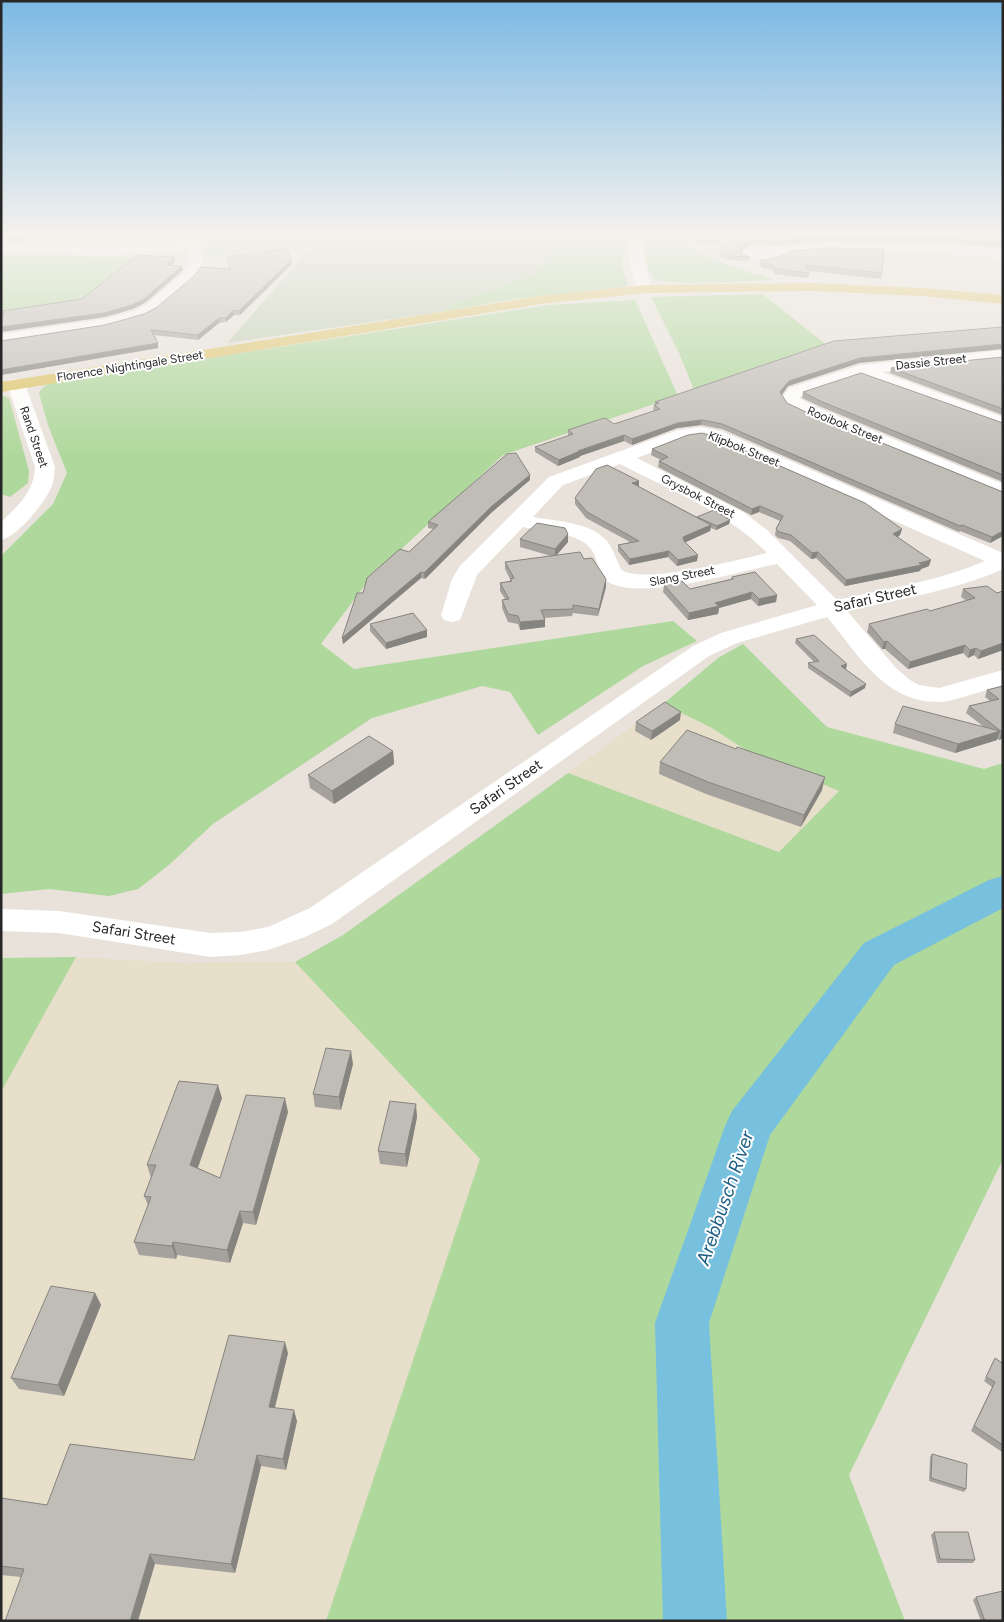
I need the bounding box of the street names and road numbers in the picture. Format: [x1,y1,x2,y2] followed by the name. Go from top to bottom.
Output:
[56,347,205,385] street label: Florence Nightingale Street
[895,351,968,373] street label: Dassie Street
[805,403,885,447] street label: Rooibok Street
[17,404,51,470] street label: Rand Street
[706,428,782,470] street label: Klipbok Street
[659,471,738,521] street label: Grysbok Street
[648,563,716,589] street label: Slang Street
[832,580,918,616] street label: Safari Street
[466,755,546,819] street label: Safari Street
[91,918,177,949] street label: Safari Street

